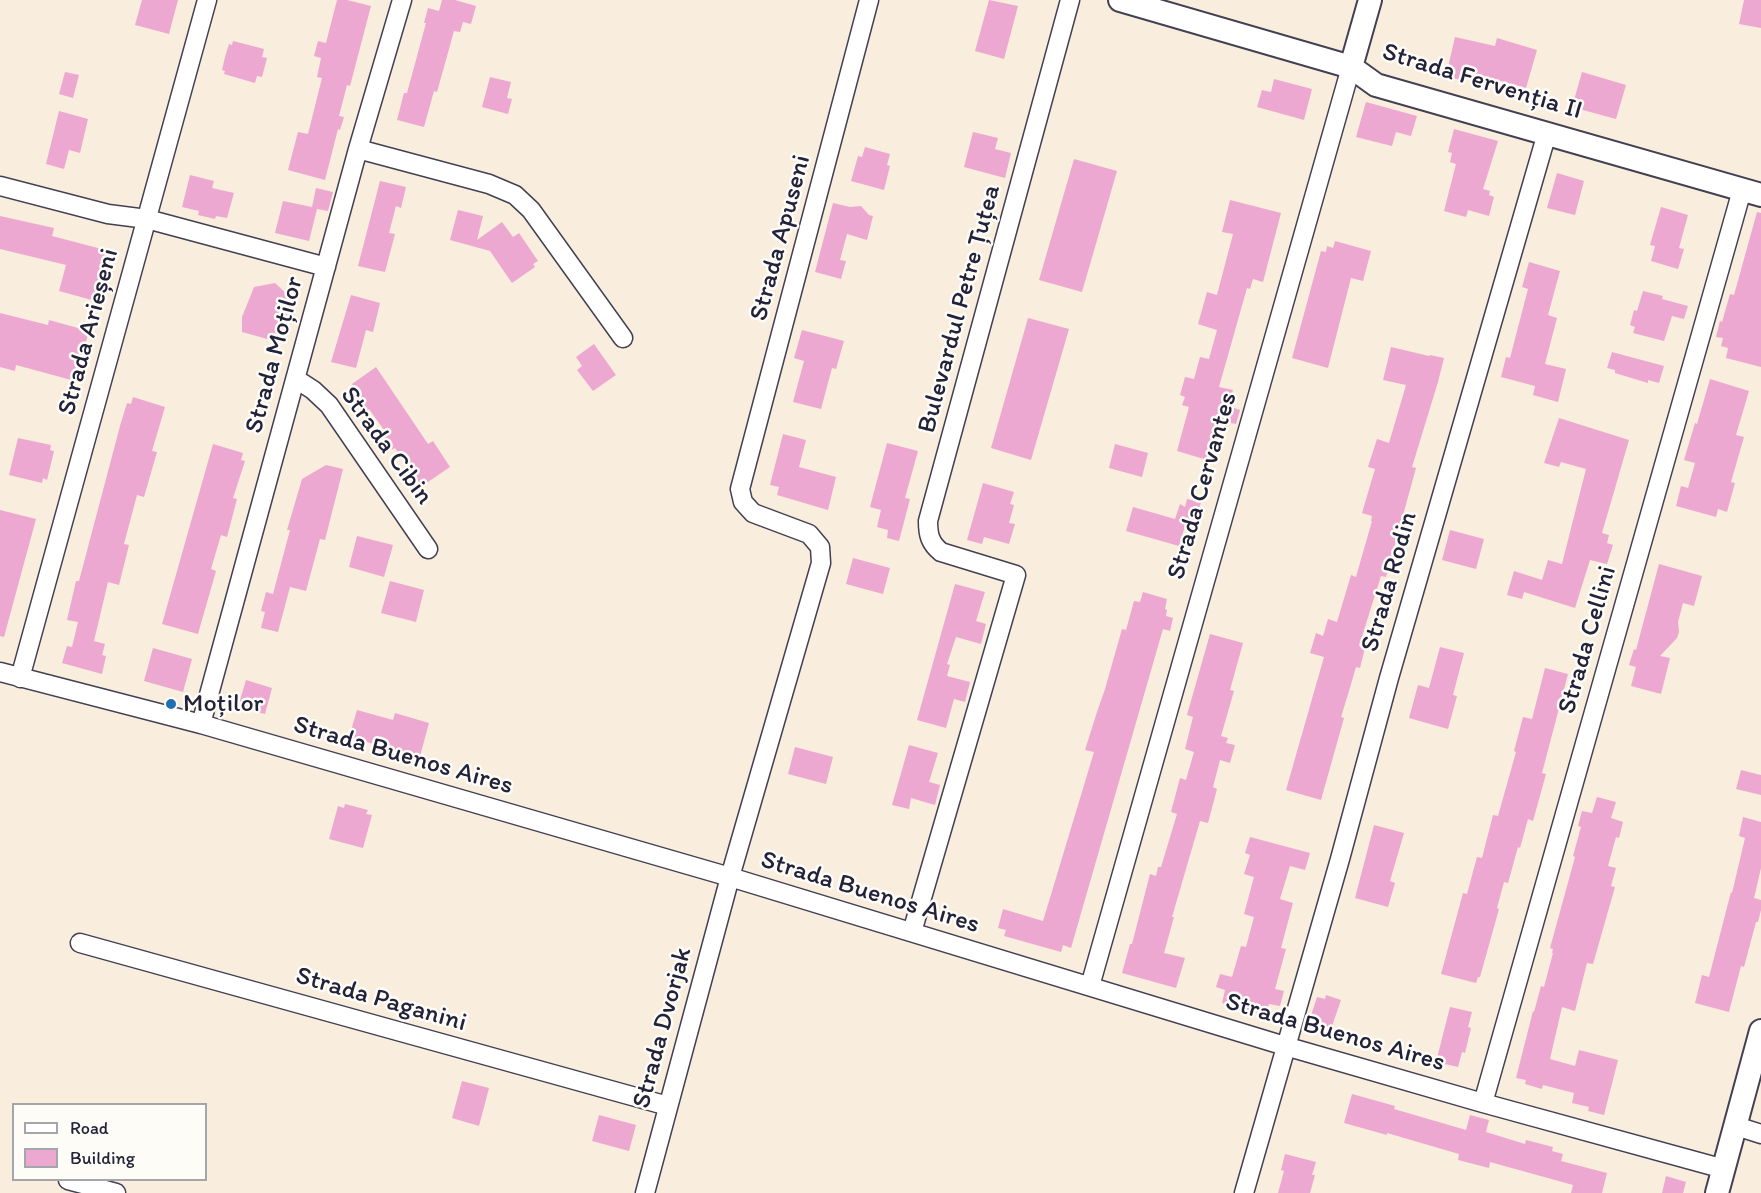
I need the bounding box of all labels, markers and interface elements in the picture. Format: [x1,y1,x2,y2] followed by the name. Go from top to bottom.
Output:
[1378,37,1586,127] street label: Strada Fervenția II
[744,152,818,324] street label: Strada Apuseni
[912,182,1008,436] street label: Bulevardul Petre Țuțea
[52,245,126,419] street label: Strada Arieșeni
[239,273,311,437] street label: Strada Moților
[333,381,439,511] street label: Strada Cibin
[1161,389,1245,583] street label: Strada Cervantes
[1355,508,1425,656] street label: Strada Rodin
[1552,562,1624,718] street label: Strada Cellini
[183,688,263,720] place label: Moților
[164,697,178,711] marker: Moților
[290,710,516,802] street label: Strada Buenos Aires
[757,845,983,941] street label: Strada Buenos Aires
[627,944,699,1112] street label: Strada Dvorjak
[292,961,470,1039] street label: Strada Paganini
[1222,987,1448,1079] street label: Strada Buenos Aires
[12,1103,207,1181] legend
[70,1117,109,1139] text: Road
[70,1147,135,1169] text: Building

